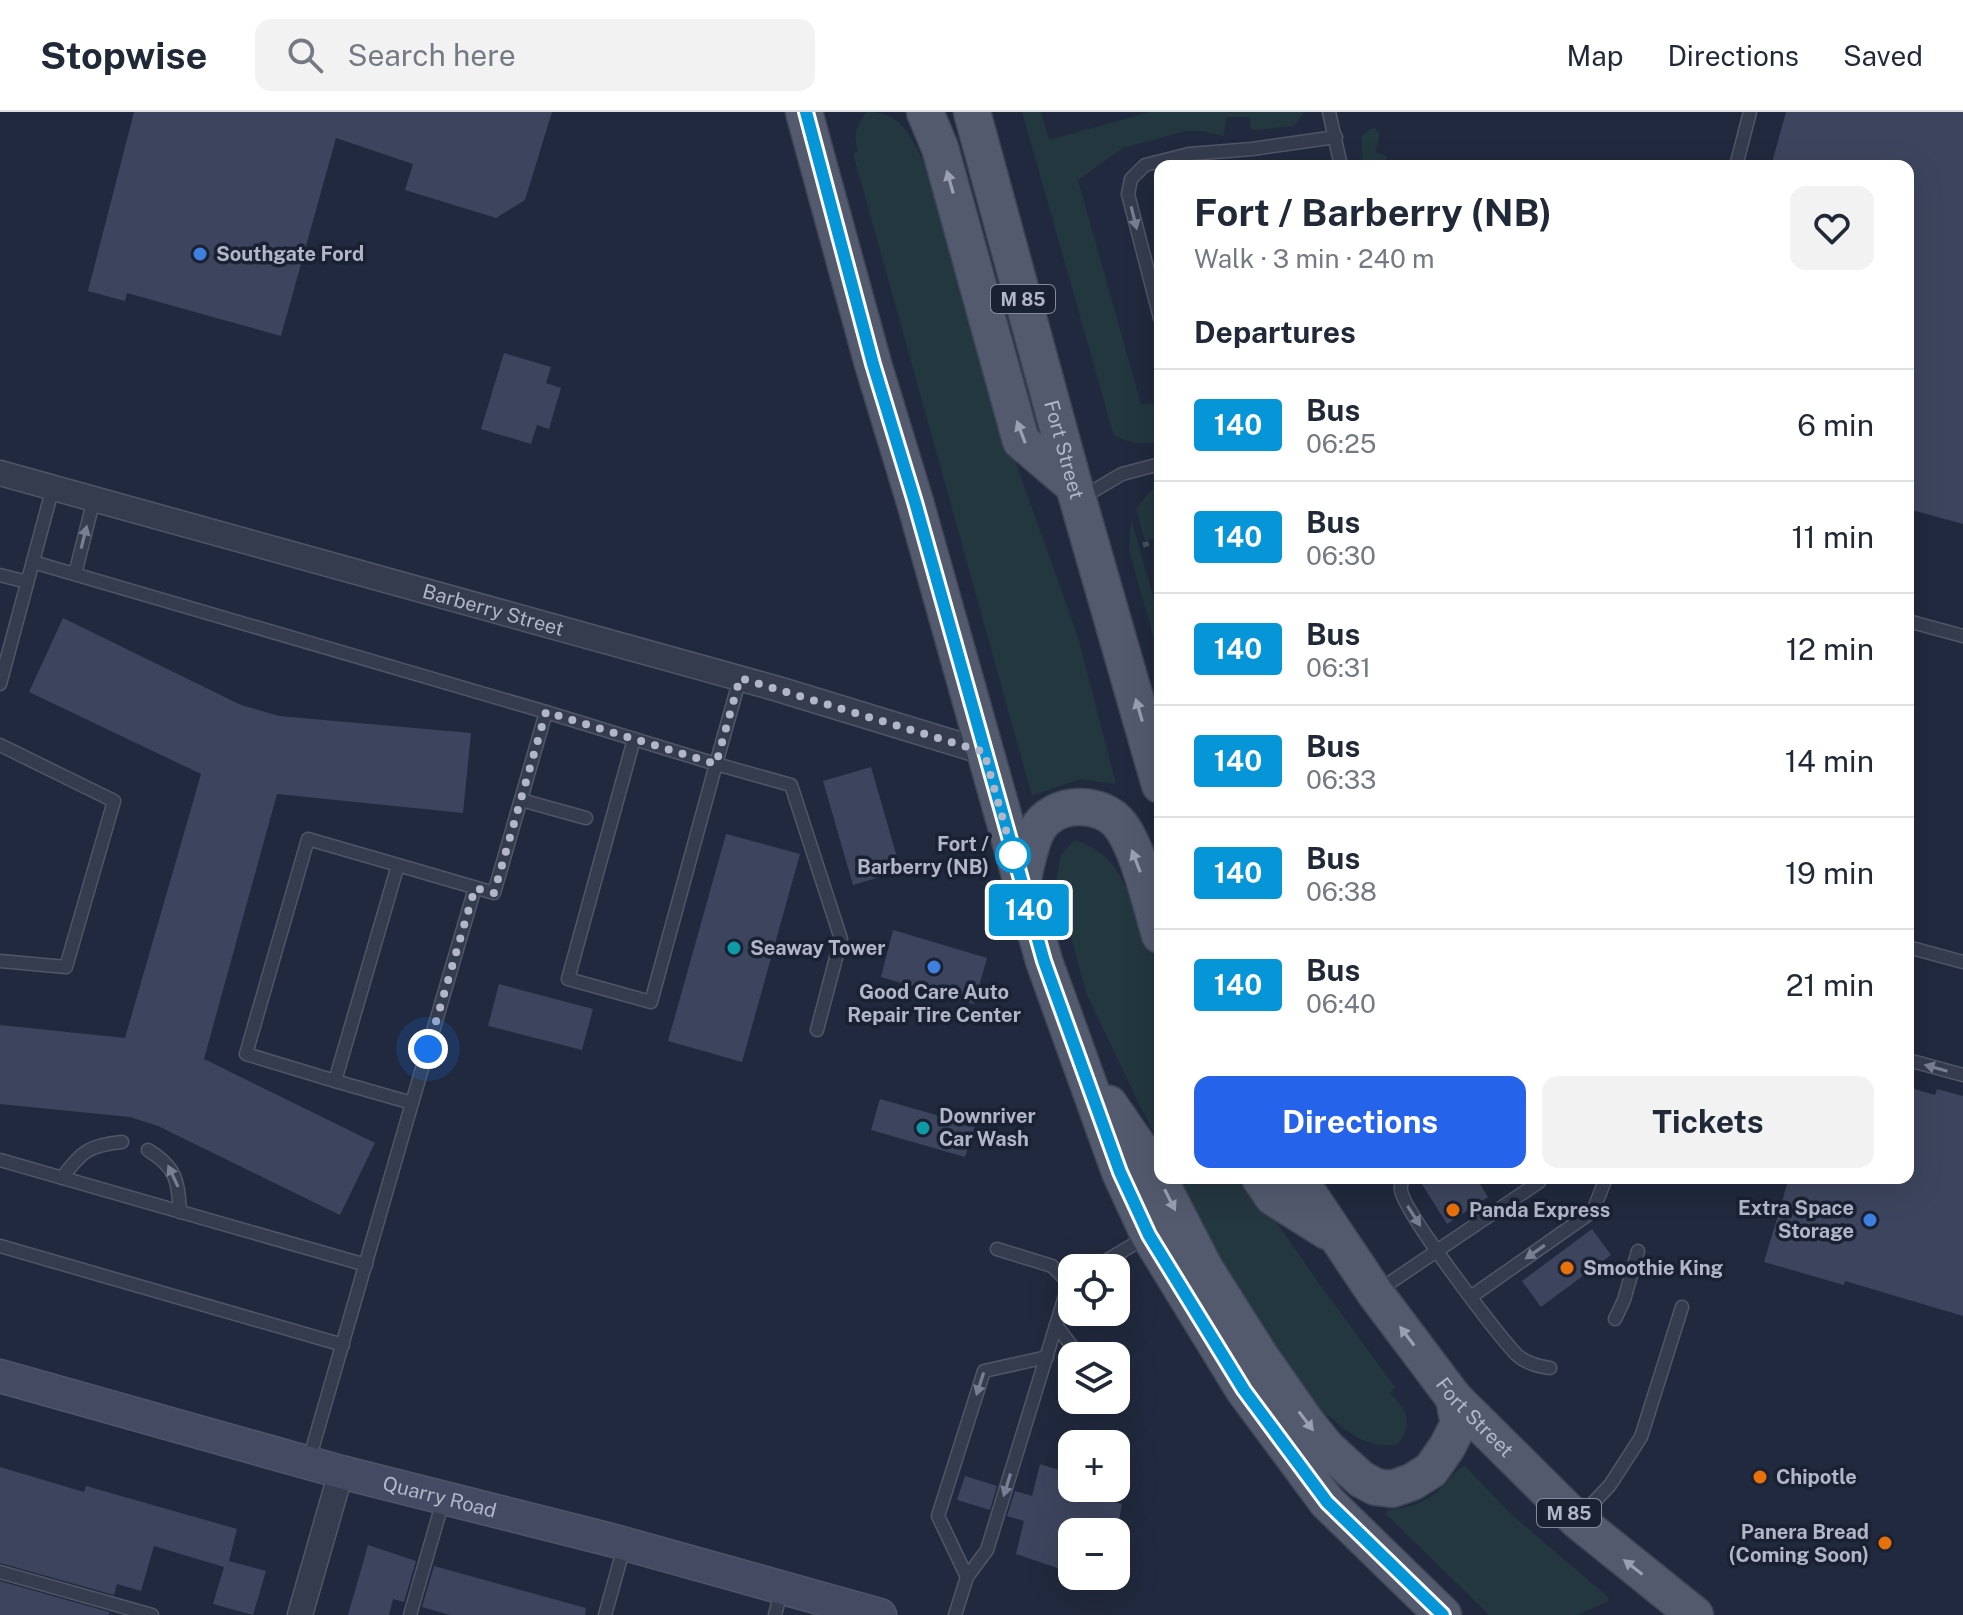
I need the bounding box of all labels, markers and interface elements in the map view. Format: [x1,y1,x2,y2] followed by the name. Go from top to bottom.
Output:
[255,19,815,91] search box
[40,33,207,78] text: Stopwise
[283,33,327,77] icon: search
[347,37,516,73] text: Search here
[1567,39,1623,72] text: Map
[1667,39,1799,72] text: Directions
[1843,39,1923,72] text: Saved
[943,170,956,194] one-way arrow
[1790,186,1874,270] button: heart
[1194,190,1552,235] text: Fort / Barberry (NB)
[1129,206,1141,231] one-way arrow
[216,242,364,266] place label: Southgate Ford
[1194,243,1435,274] text: Walk · 3 min · 240 m
[191,245,209,263] marker: Southgate Ford
[991,285,1055,313] road number: M 85
[1194,314,1356,350] text: Departures
[1306,392,1360,428] text: Bus
[1039,398,1089,502] street label: Fort Street
[1797,407,1874,443] text: 6 min
[1214,408,1262,441] text: 140
[1014,419,1027,443] one-way arrow
[1306,428,1376,459] text: 06:25
[1306,504,1360,540] text: Bus
[1791,519,1874,555] text: 11 min
[1214,520,1262,553] text: 140
[79,524,91,549] one-way arrow
[1306,540,1376,571] text: 06:30
[420,579,567,641] street label: Barberry Street
[1306,616,1360,652] text: Bus
[1786,631,1874,667] text: 12 min
[1214,632,1262,665] text: 140
[1306,652,1371,683] text: 06:31
[1132,697,1144,722] one-way arrow
[1306,728,1360,764] text: Bus
[1785,743,1874,779] text: 14 min
[1214,744,1262,777] text: 140
[1306,764,1376,795] text: 06:33
[857,832,989,879] place label: Fort / Barberry (NB)
[996,838,1030,872] marker: Fort / Barberry (NB)
[1306,840,1360,876] text: Bus
[1129,849,1142,873] one-way arrow
[1785,855,1874,891] text: 19 min
[1214,856,1262,889] text: 140
[1306,876,1377,907] text: 06:38
[983,884,1075,936] line badge: 140
[1005,893,1053,926] text: 140
[750,936,885,960] place label: Seaway Tower
[725,939,743,957] marker: Seaway Tower
[1306,952,1360,988] text: Bus
[925,958,943,976] marker: Good Care Auto Repair Tire Center
[1786,967,1874,1003] text: 21 min
[1214,968,1262,1001] text: 140
[847,980,1021,1027] place label: Good Care Auto Repair Tire Center
[1306,988,1376,1019] text: 06:40
[408,1029,448,1069] your location
[1923,1061,1947,1074] one-way arrow
[1194,1076,1526,1168] button: Directions
[1542,1076,1874,1168] button: Tickets
[939,1104,1036,1151] place label: Downriver Car Wash
[914,1119,932,1137] marker: Downriver Car Wash
[166,1164,180,1187] one-way arrow
[1163,1189,1176,1212] one-way arrow
[1738,1196,1854,1243] place label: Extra Space Storage
[1469,1198,1610,1222] place label: Panda Express
[1444,1201,1462,1219] marker: Panda Express
[1406,1205,1421,1227] one-way arrow
[1861,1211,1879,1229] marker: Extra Space Storage
[1525,1244,1546,1259] one-way arrow
[1058,1254,1130,1590] map controls
[1058,1254,1130,1326] button: locate
[1583,1256,1724,1280] place label: Smoothie King
[1558,1259,1576,1277] marker: Smoothie King
[1400,1326,1416,1346] one-way arrow
[1058,1342,1130,1414] button: layers
[973,1372,986,1396] one-way arrow
[1431,1373,1519,1462] street label: Fort Street
[1297,1411,1313,1431] one-way arrow
[1058,1430,1130,1502] button: +
[1776,1465,1857,1489] place label: Chipotle
[1751,1468,1769,1486] marker: Chipotle
[380,1471,499,1523] street label: Quarry Road
[1000,1473,1013,1497] one-way arrow
[1537,1499,1601,1527] road number: M 85
[1058,1518,1130,1590] button: −
[1729,1520,1869,1567] place label: Panera Bread (Coming Soon)
[1876,1534,1894,1552] marker: Panera Bread (Coming Soon)
[1623,1559,1643,1576] one-way arrow

